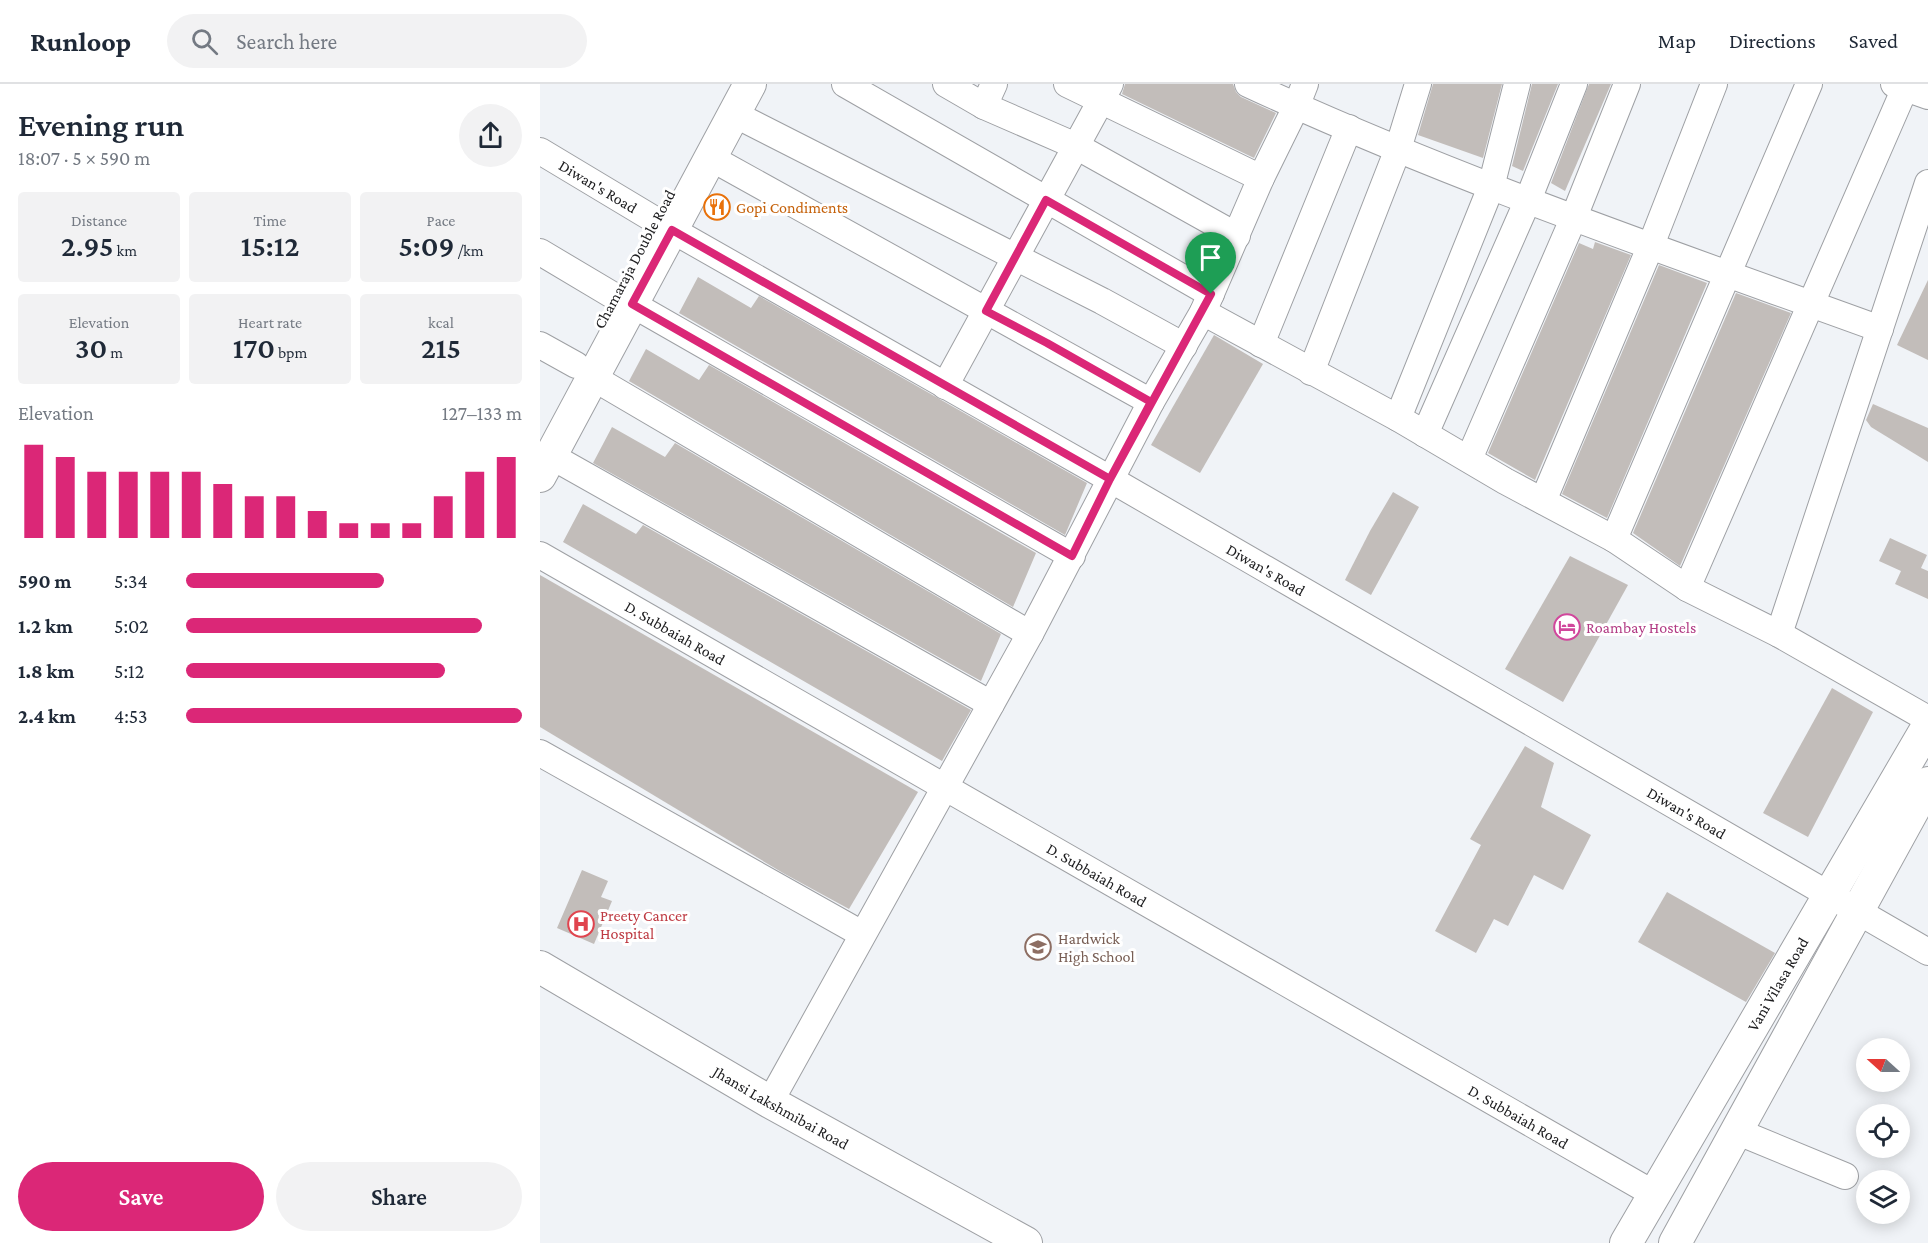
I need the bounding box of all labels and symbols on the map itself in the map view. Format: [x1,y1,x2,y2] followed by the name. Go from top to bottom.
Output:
[556,157,641,217] street label: Diwan's Road
[591,186,679,332] street label: Chamaraja Double Road
[702,192,732,222] restaurant icon: Gopi Condiments
[736,199,848,217] place label: Gopi Condiments
[1185,232,1236,294] pin
[1223,540,1309,599] street label: Diwan's Road
[622,598,729,669] street label: D. Subbaiah Road
[1552,612,1582,642] hotel icon: Roambay Hostels
[1586,619,1696,637] place label: Roambay Hostels
[1644,784,1729,843] street label: Diwan's Road
[1044,840,1150,910] street label: D. Subbaiah Road
[600,907,688,943] place label: Preety Cancer Hospital
[566,909,596,939] hospital icon: Preety Cancer Hospital
[1058,930,1135,966] place label: Hardwick High School
[1023,932,1053,962] school or university icon: Hardwick High School
[1744,934,1812,1034] street label: Vani Vilasa Road
[1856,1038,1910,1092] north arrow
[708,1062,852,1153] street label: Jhansi Lakshmibai Road
[1465,1081,1572,1152] street label: D. Subbaiah Road

